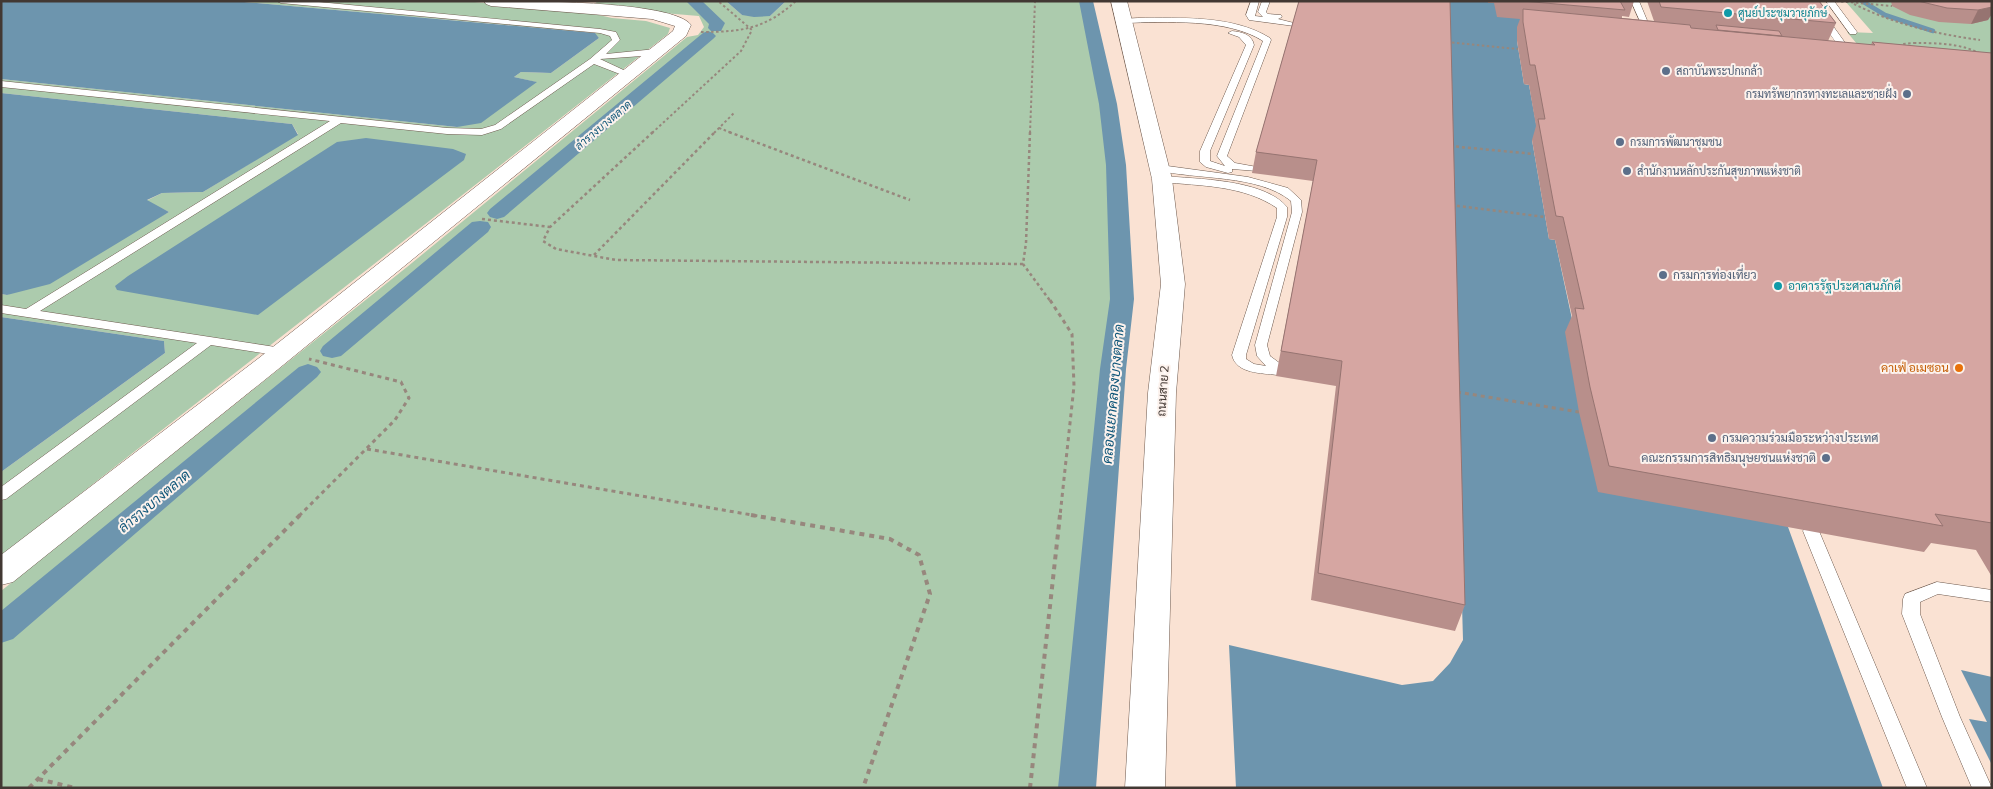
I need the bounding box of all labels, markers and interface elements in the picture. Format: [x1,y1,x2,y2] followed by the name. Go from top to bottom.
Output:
[1738,5,1828,22] place label: ศูนย์ประชุมวายุภักษ์
[1722,7,1734,19] marker: ศูนย์ประชุมวายุภักษ์
[1676,64,1762,78] place label: สถาบันพระปกเกล้า
[1660,65,1672,77] marker: สถาบันพระปกเกล้า
[1746,83,1897,101] place label: กรมทรัพยากรทางทะเลและชายฝั่ง
[1901,88,1913,100] marker: กรมทรัพยากรทางทะเลและชายฝั่ง
[572,97,634,153] water label: ลำรางบางตลาด
[1630,135,1722,151] place label: กรมการพัฒนาชุมชน
[1614,136,1626,148] marker: กรมการพัฒนาชุมชน
[1637,164,1801,180] place label: สำนักงานหลักประกันสุขภาพแห่งชาติ
[1621,165,1633,177] marker: สำนักงานหลักประกันสุขภาพแห่งชาติ
[1673,264,1757,282] place label: กรมการท่องเที่ยว
[1657,269,1669,281] marker: กรมการท่องเที่ยว
[1788,278,1901,294] place label: อาคารรัฐประศาสนภักดี
[1772,280,1784,292] marker: อาคารรัฐประศาสนภักดี
[1099,323,1128,465] water label: คลองแยกคลองบางตลาด
[1881,361,1949,375] place label: คาเฟ่ อเมซอน
[1953,362,1965,374] marker: คาเฟ่ อเมซอน
[1154,365,1172,417] street label: ถนนสาย 2
[1722,431,1879,445] place label: กรมความร่วมมือระหว่างประเทศ
[1706,432,1718,444] marker: กรมความร่วมมือระหว่างประเทศ
[1641,451,1816,467] place label: คณะกรรมการสิทธิมนุษยชนแห่งชาติ
[1820,452,1832,464] marker: คณะกรรมการสิทธิมนุษยชนแห่งชาติ
[115,466,194,536] water label: ลำรางบางตลาด

